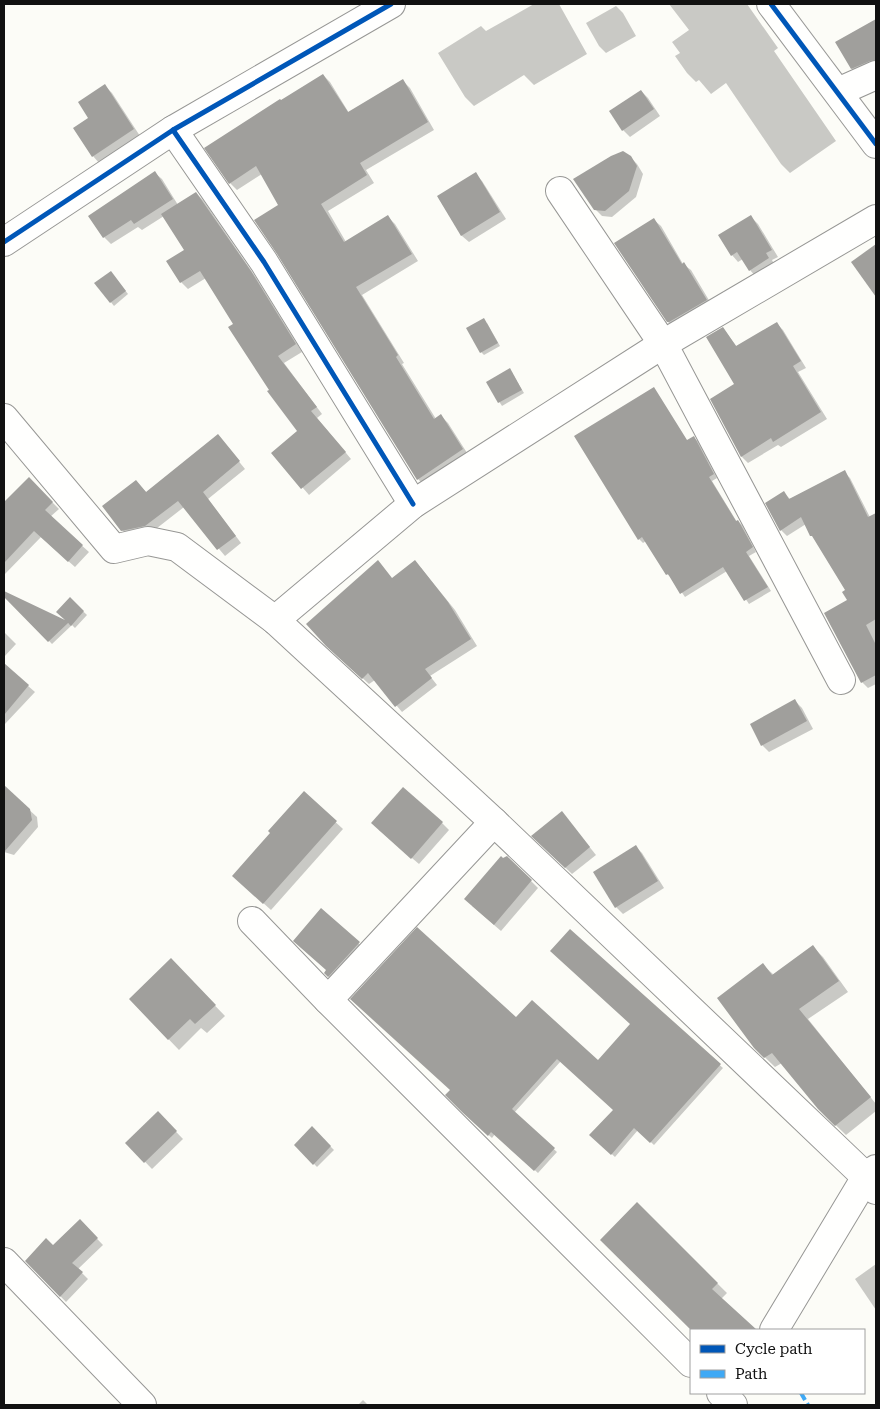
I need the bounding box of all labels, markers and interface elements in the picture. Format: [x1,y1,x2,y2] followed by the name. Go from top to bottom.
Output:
[690,1329,865,1394] legend
[735,1340,813,1358] text: Cycle path
[735,1365,768,1383] text: Path

